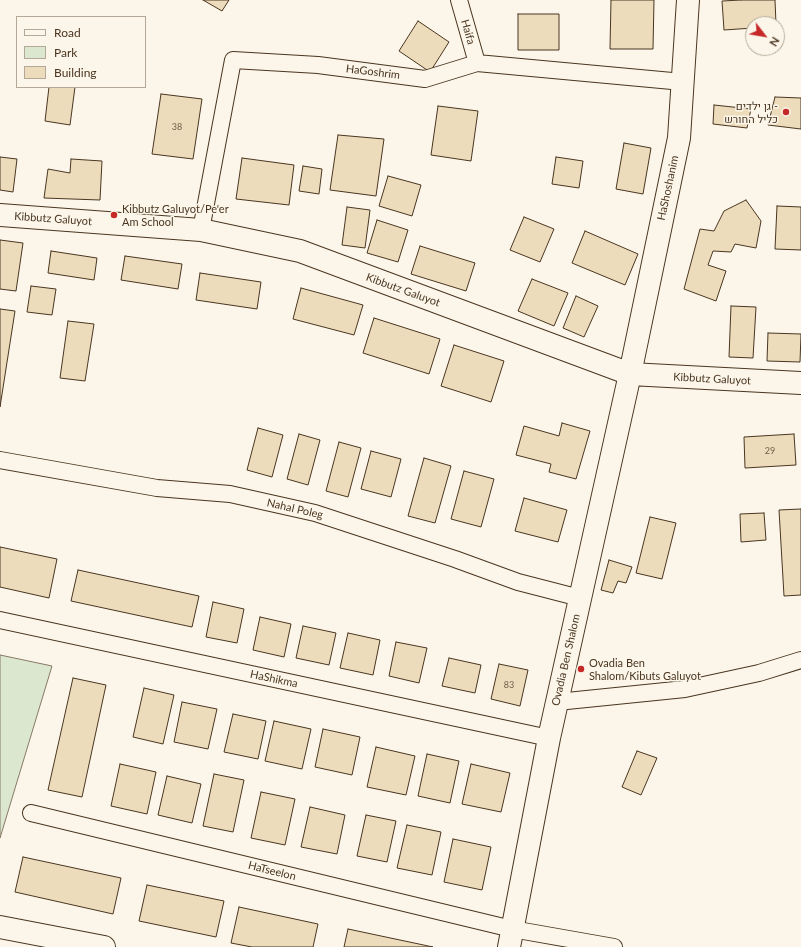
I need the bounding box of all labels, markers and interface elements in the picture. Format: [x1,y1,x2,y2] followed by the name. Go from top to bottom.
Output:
[16,16,146,88] legend
[745,16,785,56] north arrow
[458,18,478,46] street label: Haifa
[54,25,81,40] text: Road
[767,35,783,49] text: N
[54,45,77,60] text: Park
[345,62,401,82] street label: HaGoshrim
[54,65,97,80] text: Building
[724,99,778,125] place label: גן ילדים - כליל החורש
[781,107,791,117] marker: גן ילדים - כליל החורש
[172,122,182,132] house number: 38
[655,154,681,222] street label: HaShoshanim
[122,202,229,228] place label: Kibbutz Galuyot/Pe'er Am School
[14,210,92,228] street label: Kibbutz Galuyot
[109,210,119,220] marker: Kibbutz Galuyot/Pe'er Am School
[364,270,442,310] street label: Kibbutz Galuyot
[673,370,751,388] street label: Kibbutz Galuyot
[765,446,775,456] house number: 29
[266,496,324,522] street label: Nahal Poleg
[549,613,583,707] street label: Ovadia Ben Shalom
[589,656,701,682] place label: Ovadia Ben Shalom/Kibuts Galuyot
[576,664,586,674] marker: Ovadia Ben Shalom/Kibuts Galuyot
[249,668,299,690] street label: HaShikma
[504,680,514,690] house number: 83
[247,859,297,883] street label: HaTseelon

